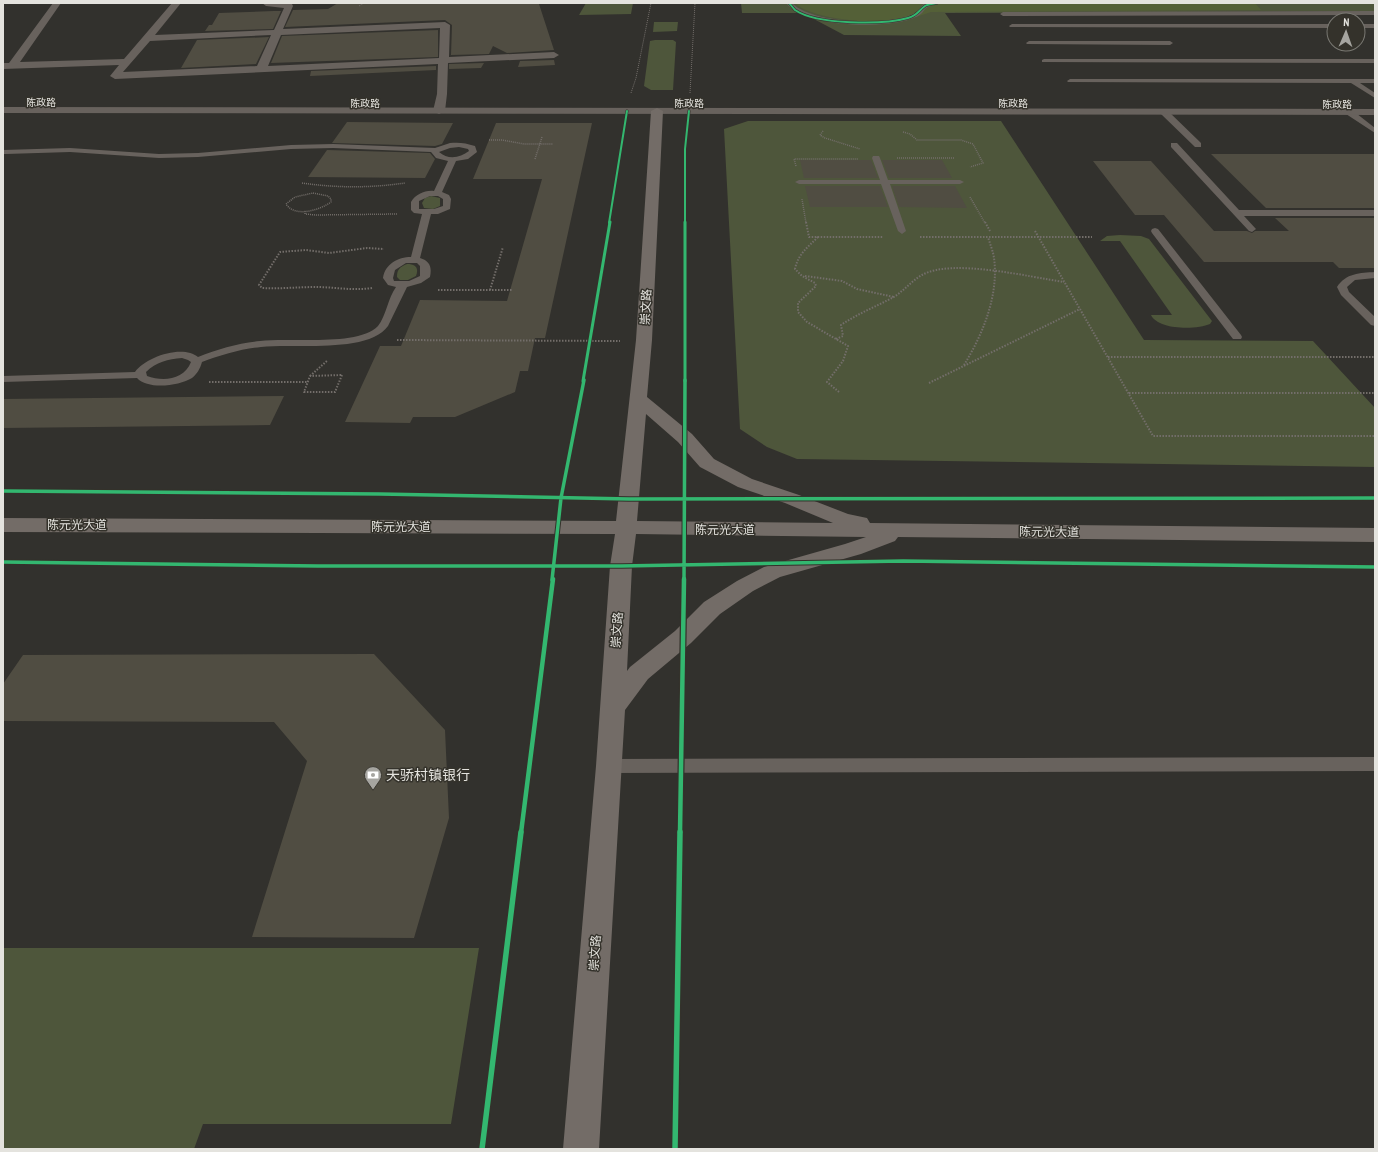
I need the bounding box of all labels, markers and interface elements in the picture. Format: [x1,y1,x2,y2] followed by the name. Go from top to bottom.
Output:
[1326,12,1366,52] north arrow
[1343,15,1350,29] text: N
[26,96,56,109] street label: 陈政路
[350,97,380,110] street label: 陈政路
[674,97,704,110] street label: 陈政路
[998,97,1028,110] street label: 陈政路
[1322,98,1352,111] street label: 陈政路
[637,289,654,325] street label: 崇文路
[47,517,107,532] street label: 陈元光大道
[371,519,431,534] street label: 陈元光大道
[695,522,755,537] street label: 陈元光大道
[1019,523,1079,540] street label: 陈元光大道
[608,611,625,648] street label: 崇文路
[363,765,383,790] bank icon: 天骄村镇银行
[386,766,470,784] place label: 天骄村镇银行
[586,934,603,971] street label: 崇文路

